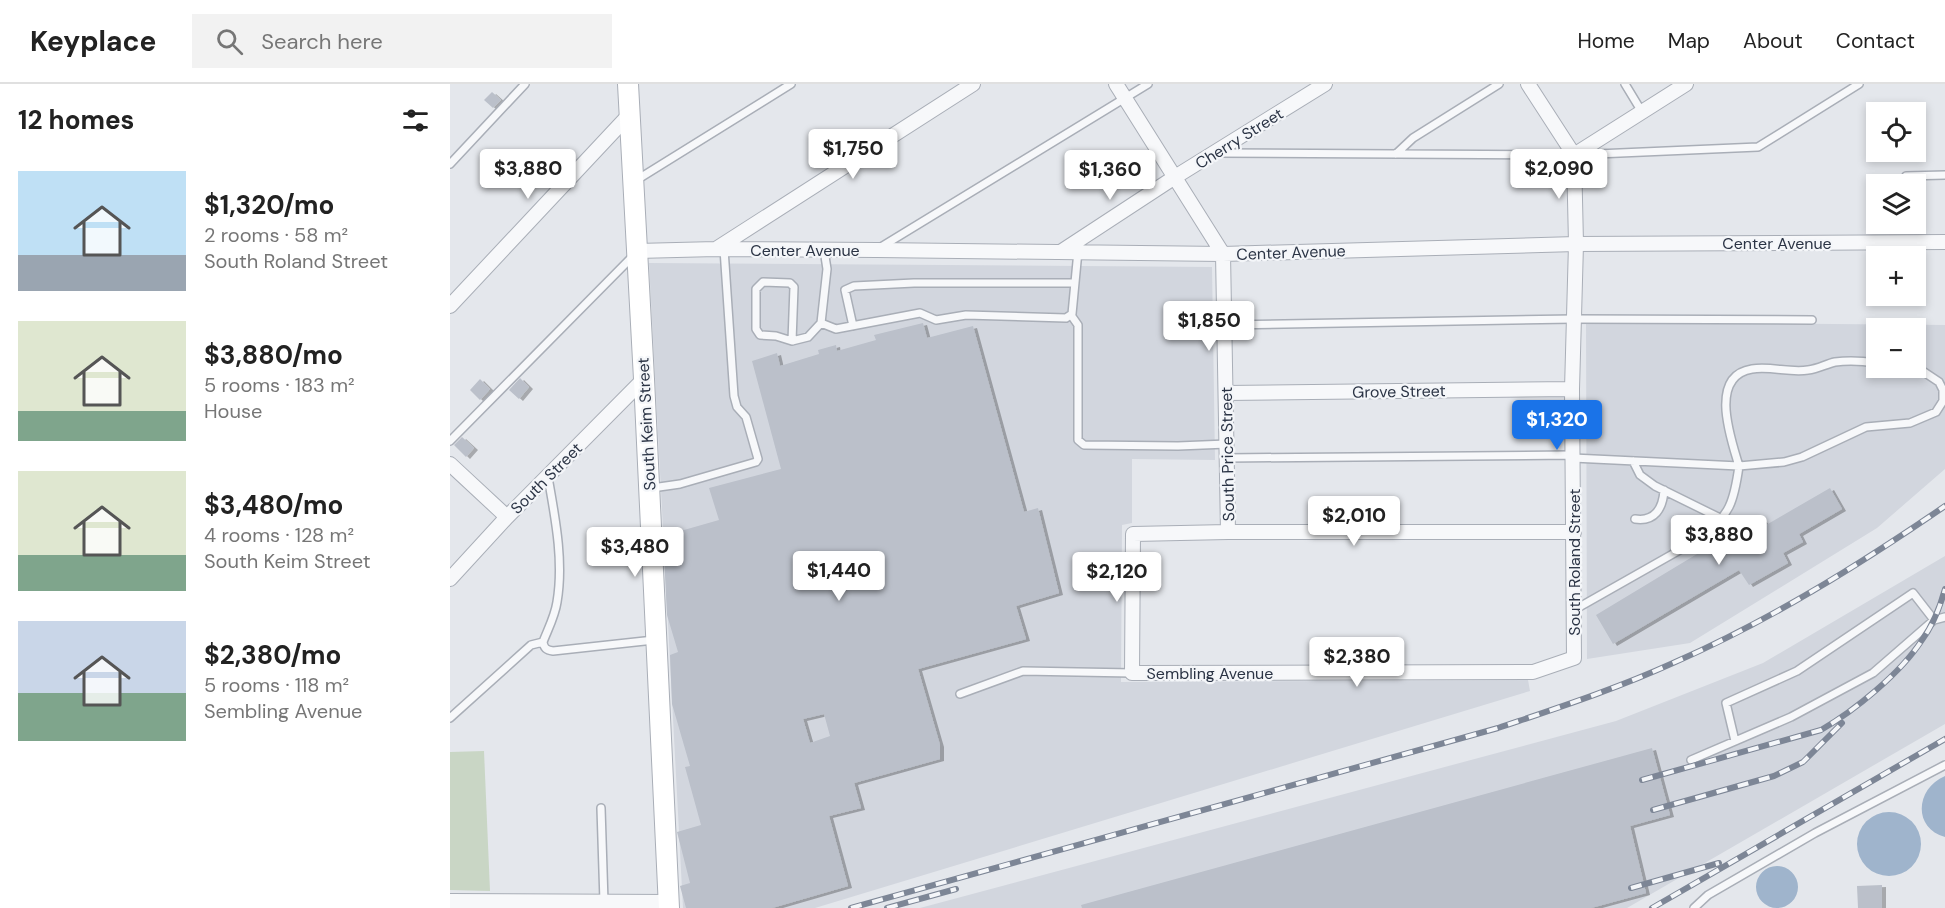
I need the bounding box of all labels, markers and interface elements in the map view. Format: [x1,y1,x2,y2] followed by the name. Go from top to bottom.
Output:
[192,14,612,68] search box
[30,23,156,60] text: Keyplace
[213,25,246,58] icon: search
[261,27,383,56] text: Search here
[1577,27,1635,55] text: Home
[1668,27,1710,55] text: Map
[1743,27,1803,55] text: About
[1836,27,1915,55] text: Contact
[1866,102,1926,378] map controls
[1866,102,1926,162] button: locate
[18,103,134,137] text: 12 homes
[1191,103,1287,174] street label: Cherry Street
[399,104,432,137] icon: filters
[804,129,902,180] pin: $1,750
[822,135,884,161] text: $1,750
[479,149,577,200] pin: $3,880
[1510,149,1608,200] pin: $2,090
[1061,150,1159,201] pin: $1,360
[494,155,562,181] text: $3,880
[1524,155,1594,181] text: $2,090
[1078,156,1142,182] text: $1,360
[1866,174,1926,234] button: layers
[204,188,334,222] text: $1,320/mo
[66,195,138,267] icon: home
[204,222,348,248] text: 2 rooms · 58 m²
[1722,233,1832,254] street label: Center Avenue
[750,240,860,261] street label: Center Avenue
[1236,240,1346,265] street label: Center Avenue
[1866,246,1926,306] button: +
[204,248,388,274] text: South Roland Street
[1160,301,1258,352] pin: $1,850
[1177,307,1241,333] text: $1,850
[1866,318,1926,378] button: −
[204,338,343,372] text: $3,880/mo
[66,345,138,417] icon: home
[633,357,660,491] street label: South Keim Street
[204,372,355,398] text: 5 rooms · 183 m²
[1352,380,1446,403] street label: Grove Street
[1216,387,1239,521] street label: South Price Street
[204,398,262,424] text: House
[1508,400,1606,451] pin: $1,320
[1526,406,1588,432] text: $1,320
[506,438,587,519] street label: South Street
[204,488,343,522] text: $3,480/mo
[1564,488,1585,636] street label: South Roland Street
[66,495,138,567] icon: home
[1305,496,1403,547] pin: $2,010
[1322,502,1386,528] text: $2,010
[1670,515,1768,566] pin: $3,880
[1685,521,1753,547] text: $3,880
[204,522,354,548] text: 4 rooms · 128 m²
[586,527,684,578] pin: $3,480
[601,533,669,559] text: $3,480
[204,548,371,574] text: South Keim Street
[790,551,888,602] pin: $1,440
[1068,552,1166,603] pin: $2,120
[807,557,871,583] text: $1,440
[1086,558,1148,584] text: $2,120
[1308,637,1406,688] pin: $2,380
[204,638,341,672] text: $2,380/mo
[1323,643,1391,669] text: $2,380
[66,645,138,717] icon: home
[1147,663,1273,684] street label: Sembling Avenue
[204,672,349,698] text: 5 rooms · 118 m²
[204,698,362,724] text: Sembling Avenue

